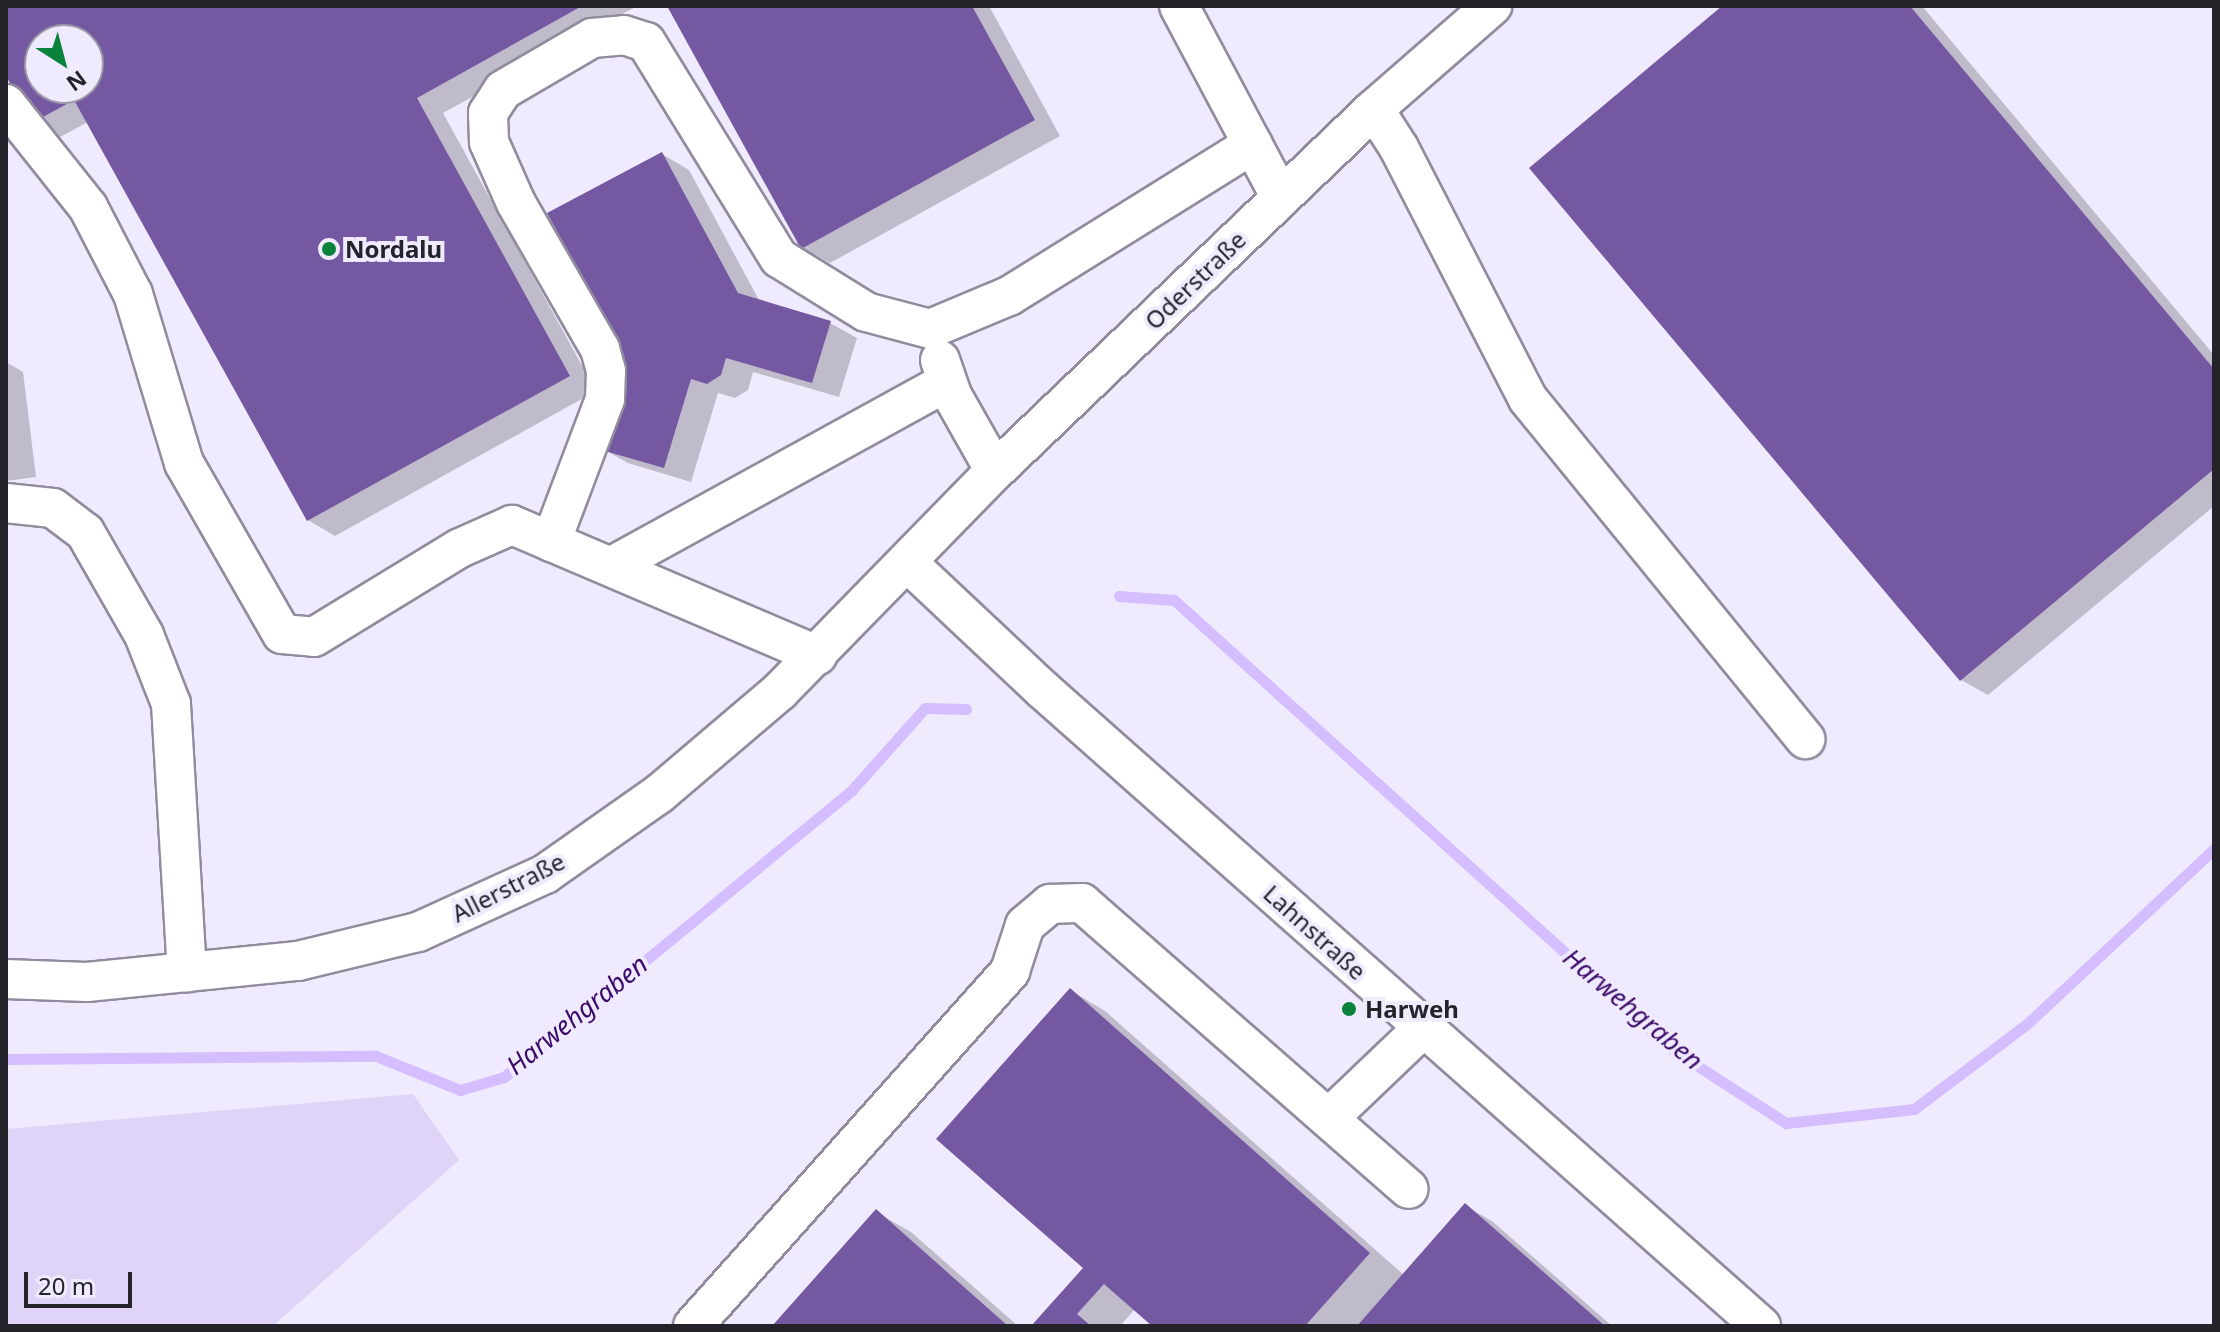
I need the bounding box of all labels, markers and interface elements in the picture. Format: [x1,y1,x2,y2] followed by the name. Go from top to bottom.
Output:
[24,24,104,104] north arrow
[61,64,93,99] text: N
[1139,225,1251,335] street label: Oderstraße
[345,235,442,263] place label: Nordalu
[320,240,338,258] marker: Nordalu
[447,846,569,928] street label: Allerstraße
[1258,879,1372,985] street label: Lahnstraße
[1557,942,1709,1076] water label: Harwehgraben
[500,949,654,1081] water label: Harwehgraben
[1365,995,1459,1023] place label: Harweh
[1340,1000,1358,1018] marker: Harweh
[28,1256,136,1306] scale bar
[38,1269,94,1302] text: 20 m

